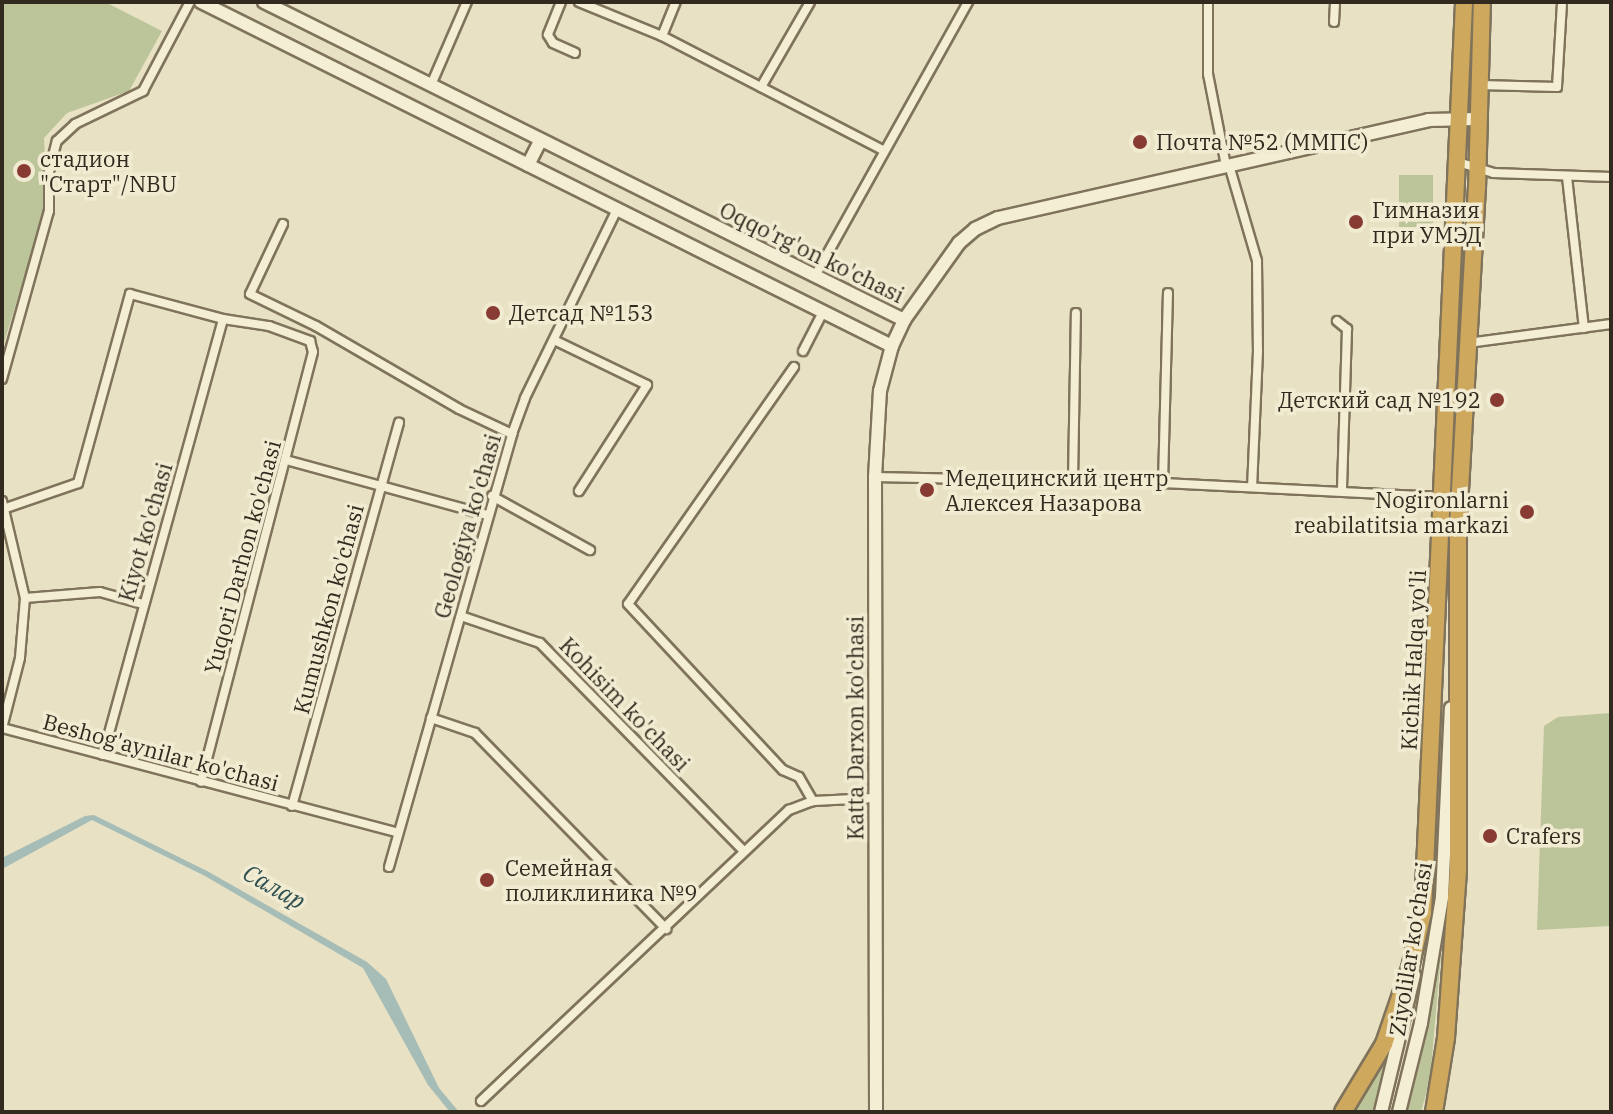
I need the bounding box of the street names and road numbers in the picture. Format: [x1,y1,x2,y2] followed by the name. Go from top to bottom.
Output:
[715,196,909,308] street label: Oqqo'rg'on ko'chasi
[428,431,506,621] street label: Geologiya ko'chasi
[198,437,286,677] street label: Yuqori Darhon ko'chasi
[113,459,177,605] street label: Kiyot ko'chasi
[287,501,369,717] street label: Kumushkon ko'chasi
[1395,569,1431,751] street label: Kichik Halqa yo'li
[842,616,868,840] street label: Katta Darxon ko'chasi
[554,632,696,776] street label: Kohisim ko'chasi
[40,708,282,796] street label: Beshog'aynilar ko'chasi
[1383,860,1437,1038] street label: Ziyolilar ko'chasi

